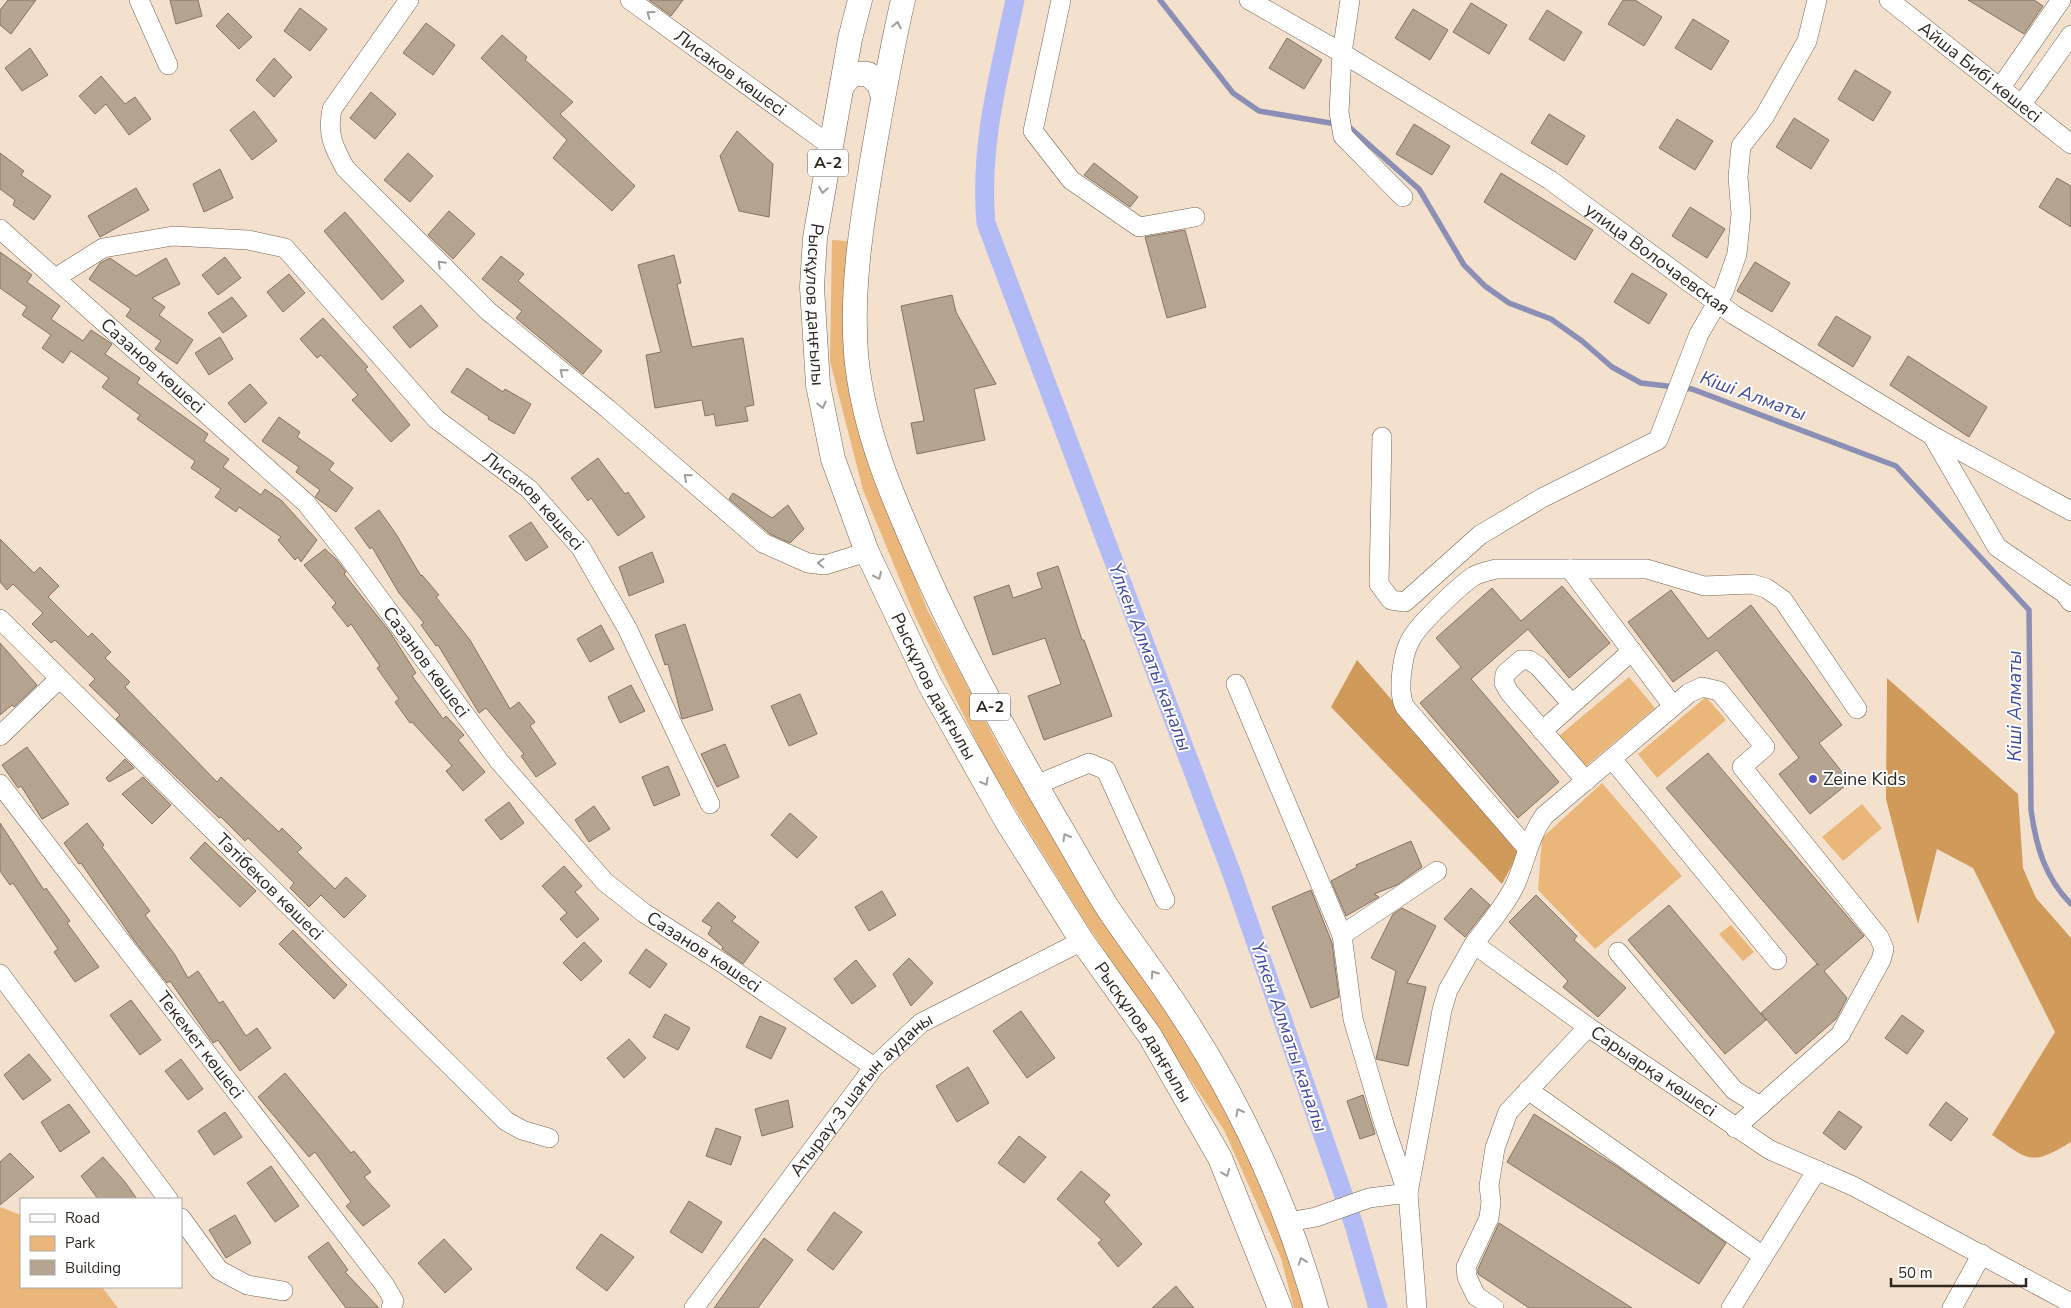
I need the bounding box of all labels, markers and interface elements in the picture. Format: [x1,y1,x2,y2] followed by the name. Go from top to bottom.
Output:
[647,12,656,20] one-way arrow
[1913,16,2047,128] street label: Айша Бибі көшесі
[891,20,902,29] one-way arrow
[669,24,791,122] street label: Лисаков көшесі
[808,150,848,177] road number: A-2
[819,186,829,194] one-way arrow
[1580,198,1735,320] street label: улица Волочаевская
[800,221,830,387] street label: Рысқұлов даңғылы
[438,261,447,270] one-way arrow
[95,313,210,419] street label: Сазанов көшесі
[1696,365,1810,427] water label: Кіші Алматы
[560,370,569,378] one-way arrow
[816,401,827,410] one-way arrow
[478,446,589,555] street label: Лисаков көшесі
[684,474,693,483] one-way arrow
[816,558,824,569] one-way arrow
[1102,559,1198,755] water label: Үлкен Алматы каналы
[872,571,883,580] one-way arrow
[377,602,475,722] street label: Сазанов көшесі
[885,609,982,764] street label: Рысқұлов даңғылы
[2002,650,2028,762] water label: Кіші Алматы
[970,694,1010,720] road number: A-2
[1823,767,1906,791] place label: Zeine Kids
[1807,773,1819,785] marker: Zeine Kids
[979,777,989,786] one-way arrow
[211,828,329,945] street label: Тәтібеков көшесі
[1063,833,1073,842] one-way arrow
[642,906,766,998] street label: Сазанов көшесі
[1244,938,1334,1136] water label: Үлкен Алматы каналы
[1089,957,1198,1107] street label: Рысқұлов даңғылы
[1151,970,1160,979] one-way arrow
[151,986,249,1104] street label: Текемет көшесі
[784,1007,937,1181] street label: Атырау-3 шағын ауданы
[1586,1020,1721,1122] street label: Сарыарқа көшесі
[1235,1108,1245,1117] one-way arrow
[1220,1168,1231,1177] one-way arrow
[20,1198,182,1288] legend
[65,1208,100,1228] text: Road
[65,1233,95,1253] text: Park
[1891,1256,2026,1288] scale bar
[1298,1257,1308,1266] one-way arrow
[65,1258,121,1278] text: Building
[1898,1263,1933,1283] text: 50 m

